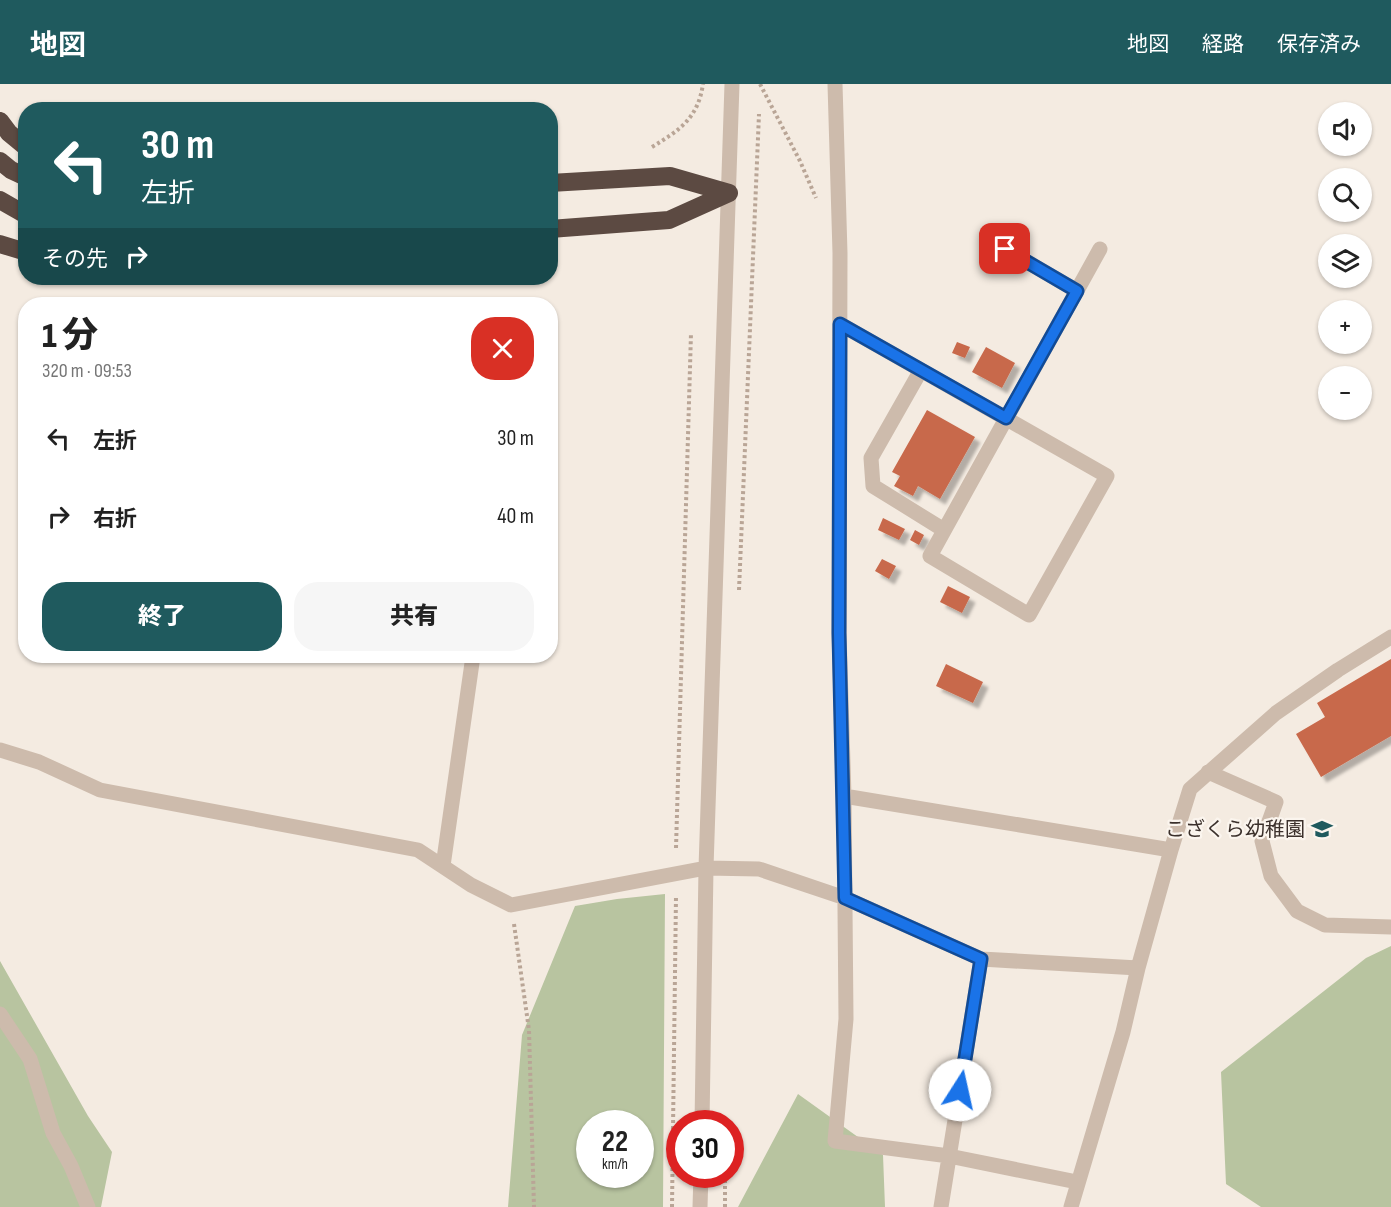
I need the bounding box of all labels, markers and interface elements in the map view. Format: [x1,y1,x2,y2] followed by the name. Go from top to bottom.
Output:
[30,29,86,62] text: 地図
[1127,32,1169,57] text: 地図
[1202,32,1244,57] text: 経路
[1277,32,1361,57] text: 保存済み
[1318,102,1372,420] map controls
[1318,102,1372,156] button: sound
[141,120,214,171] text: 30 m
[42,126,120,204] icon: left
[1318,168,1372,222] button: search
[141,178,195,210] text: 左折
[979,223,1030,274] pin
[988,232,1021,265] icon: arrive
[1318,234,1372,288] button: layers
[120,240,153,273] icon: right
[42,246,108,273] text: その先
[1318,300,1372,354] button: +
[42,315,98,358] text: 1 分
[471,317,534,380] button: close
[42,359,132,383] text: 320 m · 09:53
[1318,366,1372,420] button: −
[42,422,75,455] icon: left
[497,425,534,452] text: 30 m
[93,428,137,455] text: 左折
[42,500,75,533] icon: right
[497,503,534,530] text: 40 m
[93,506,137,533] text: 右折
[42,582,282,651] button: 終了
[294,582,534,651] button: 共有
[1310,817,1334,841] school or university icon: こざくら幼稚園
[1165,818,1305,842] place label: こざくら幼稚園
[928,1058,992,1122] position arrow
[666,1110,744,1188] speed limit sign: 30
[602,1124,628,1160] text: 22
[602,1155,628,1174] text: km/h

